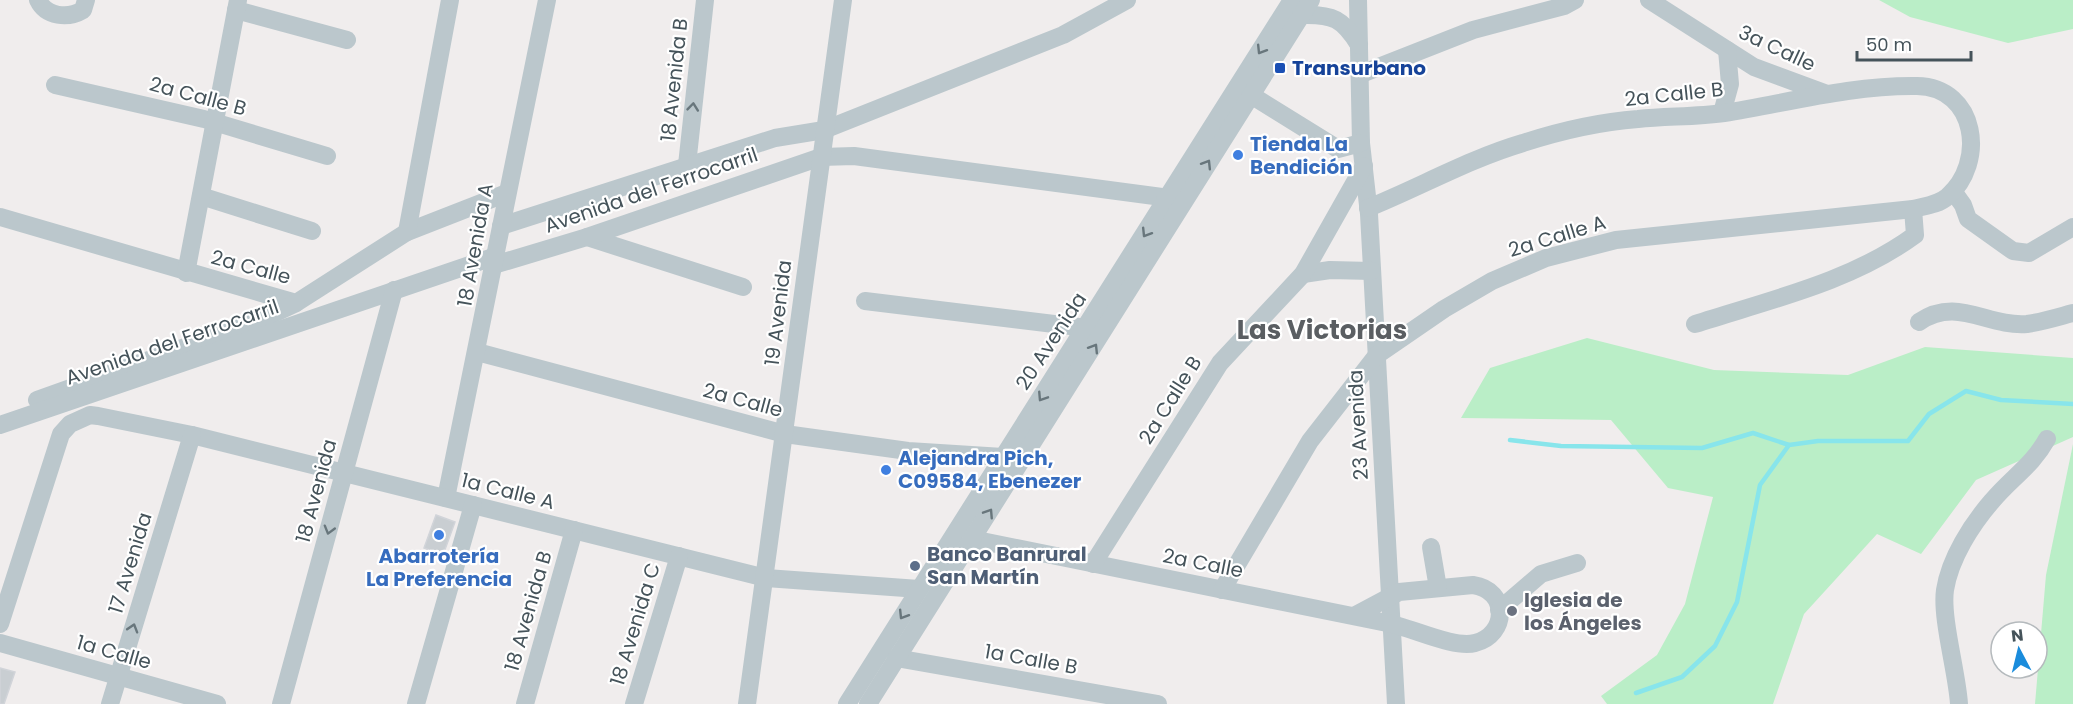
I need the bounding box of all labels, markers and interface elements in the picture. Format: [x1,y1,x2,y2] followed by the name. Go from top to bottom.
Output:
[654,17,694,143] street label: 18 Avenida B
[1734,18,1820,78] street label: 3a Calle
[1857,24,1971,62] scale bar
[1866,32,1912,57] text: 50 m
[1257,43,1268,54] one-way arrow
[1292,54,1426,82] place label: Transurbano
[1273,61,1287,75] marker: Transurbano
[146,70,250,122] street label: 2a Calle B
[1623,75,1725,113] street label: 2a Calle B
[687,102,699,112] one-way arrow
[1250,130,1353,181] place label: Tienda La Bendición
[541,140,761,240] street label: Avenida del Ferrocarril
[1231,148,1245,162] marker: Tienda La Bendición
[1200,160,1211,171] one-way arrow
[450,181,500,309] street label: 18 Avenida A
[1505,208,1609,264] street label: 2a Calle A
[1142,227,1154,237] one-way arrow
[208,243,294,291] street label: 2a Calle
[758,259,798,367] street label: 19 Avenida
[1009,287,1093,395] street label: 20 Avenida
[62,292,282,392] street label: Avenida del Ferrocarril
[1237,312,1407,348] district label: Las Victorias
[1087,344,1098,355] one-way arrow
[1132,351,1208,449] street label: 2a Calle B
[1341,369,1375,481] street label: 23 Avenida
[700,376,786,424] street label: 2a Calle
[1038,391,1049,402] one-way arrow
[289,436,343,546] street label: 18 Avenida
[898,444,1082,495] place label: Alejandra Pich, C09584, Ebenezer
[879,463,893,477] marker: Alejandra Pich, C09584, Ebenezer
[458,466,558,516] street label: 1a Calle A
[101,509,159,617] street label: 17 Avenida
[982,509,994,519] one-way arrow
[324,524,336,535] one-way arrow
[432,528,446,542] marker: Abarrotería La Preferencia
[927,540,1087,591] place label: Banco Banrural San Martín
[1160,541,1246,585] street label: 2a Calle
[366,542,512,593] place label: Abarrotería La Preferencia
[497,548,559,674] street label: 18 Avenida B
[603,559,667,689] street label: 18 Avenida C
[908,559,922,573] marker: Banco Banrural San Martín
[1524,586,1642,637] place label: Iglesia de los Ángeles
[1505,604,1519,618] marker: Iglesia de los Ángeles
[898,609,910,619] one-way arrow
[1989,620,2049,680] north arrow
[126,623,138,634] one-way arrow
[2010,623,2025,648] text: N
[73,628,155,676] street label: 1a Calle
[982,637,1080,681] street label: 1a Calle B

